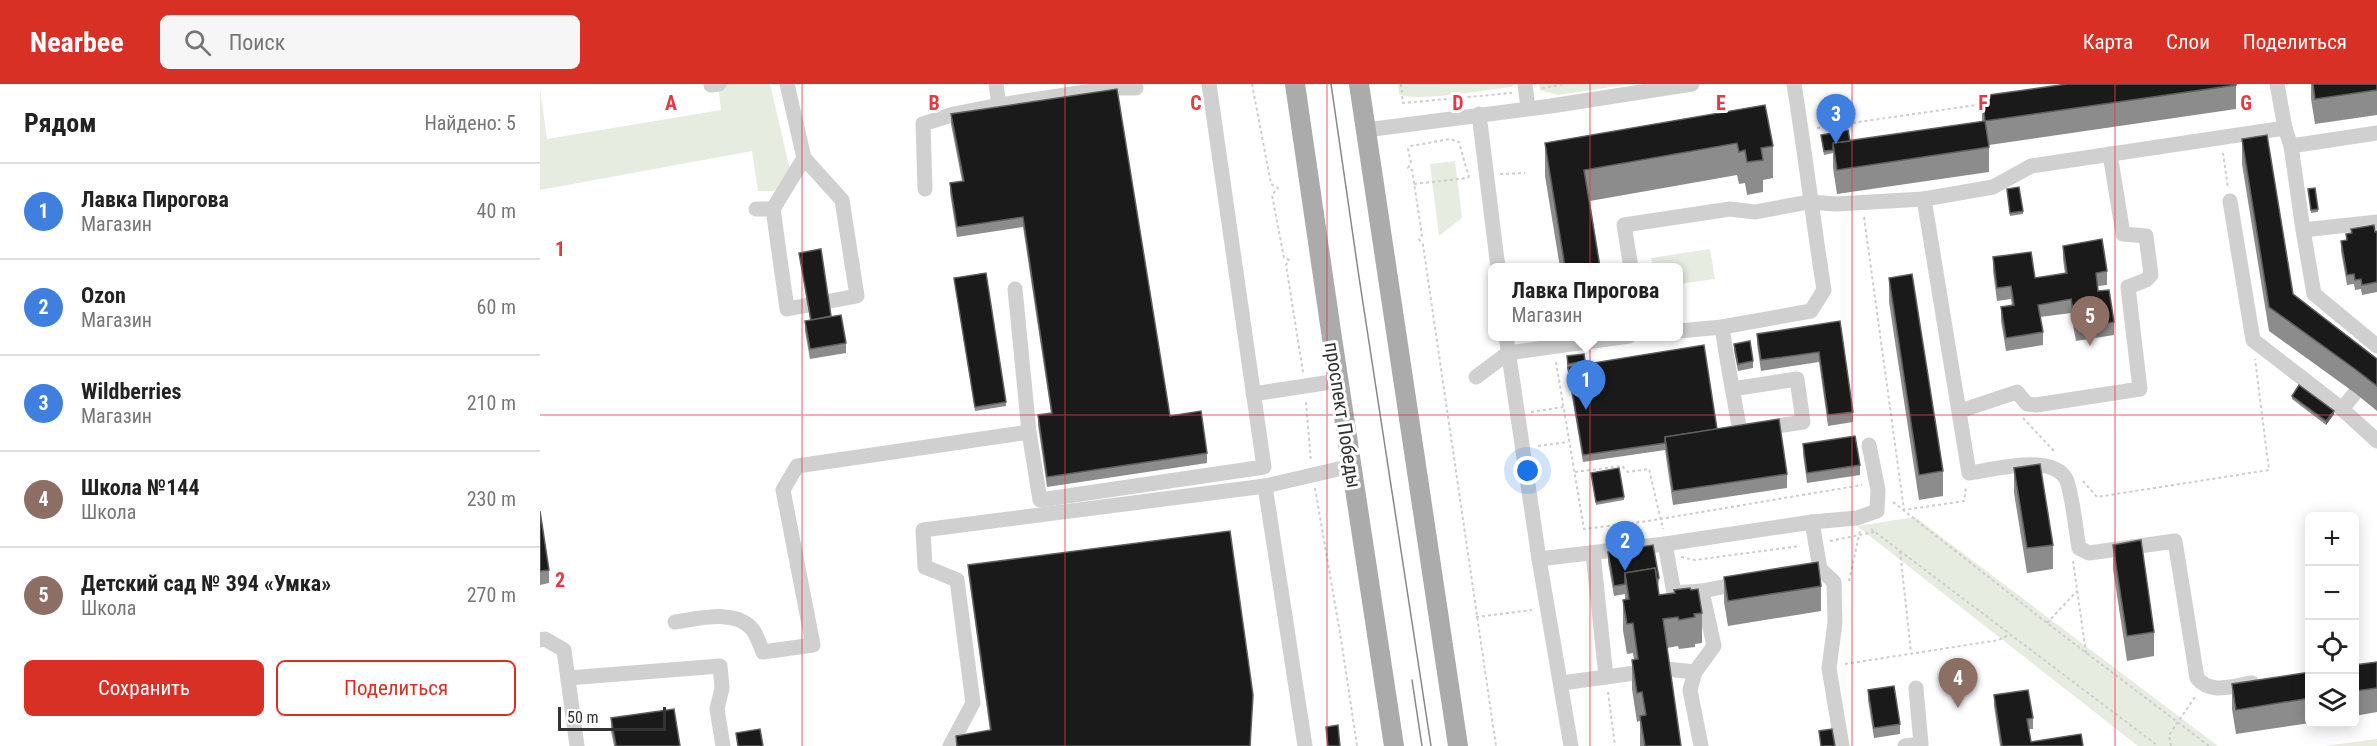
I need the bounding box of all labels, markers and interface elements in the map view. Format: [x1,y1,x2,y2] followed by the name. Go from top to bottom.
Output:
[160,15,580,69] search box
[30,26,124,59] text: Nearbee
[181,26,214,59] icon: search
[229,30,285,55] text: Поиск
[2083,30,2133,54] text: Карта
[2166,30,2210,54] text: Слои
[2243,30,2347,54] text: Поделиться
[665,91,677,115] text: A
[928,91,940,115] text: B
[1190,91,1202,115] text: C
[1452,91,1464,115] text: D
[1716,91,1726,115] text: E
[1978,91,1988,115] text: F
[2240,91,2252,115] text: G
[1816,94,1856,144] pin: 3
[24,108,96,138] text: Рядом
[424,111,516,135] text: Найдено: 5
[81,187,229,212] text: Лавка Пирогова
[38,199,49,223] text: 1
[477,199,516,223] text: 40 m
[81,212,152,236] text: Магазин
[555,237,565,261] text: 1
[1488,263,1683,341] popup
[1512,278,1659,303] text: Лавка Пирогова
[81,283,126,308] text: Ozon
[38,295,49,319] text: 2
[477,295,516,319] text: 60 m
[2070,296,2110,346] pin: 5
[1512,303,1583,327] text: Магазин
[81,308,152,332] text: Магазин
[1320,340,1366,490] street label: проспект Победы
[1566,360,1606,410] pin: 1
[81,379,182,404] text: Wildberries
[38,391,49,415] text: 3
[467,391,516,415] text: 210 m
[81,404,152,428] text: Магазин
[1513,456,1542,485] your location
[81,475,200,500] text: Школа №144
[38,487,49,511] text: 4
[467,487,516,511] text: 230 m
[81,500,136,524] text: Школа
[2305,512,2359,728] map controls
[2305,512,2359,566] button: +
[1606,522,1644,571] pin: 2
[2305,566,2359,620] button: −
[555,568,565,592] text: 2
[81,571,331,596] text: Детский сад № 394 «Умка»
[38,583,49,607] text: 5
[467,583,516,607] text: 270 m
[81,596,136,620] text: Школа
[2305,620,2359,674] button: locate
[1938,658,1978,708] pin: 4
[24,660,264,716] button: Сохранить
[276,660,516,716] button: Поделиться
[2305,674,2359,728] button: layers
[558,704,666,732] scale bar
[567,708,599,727] text: 50 m

